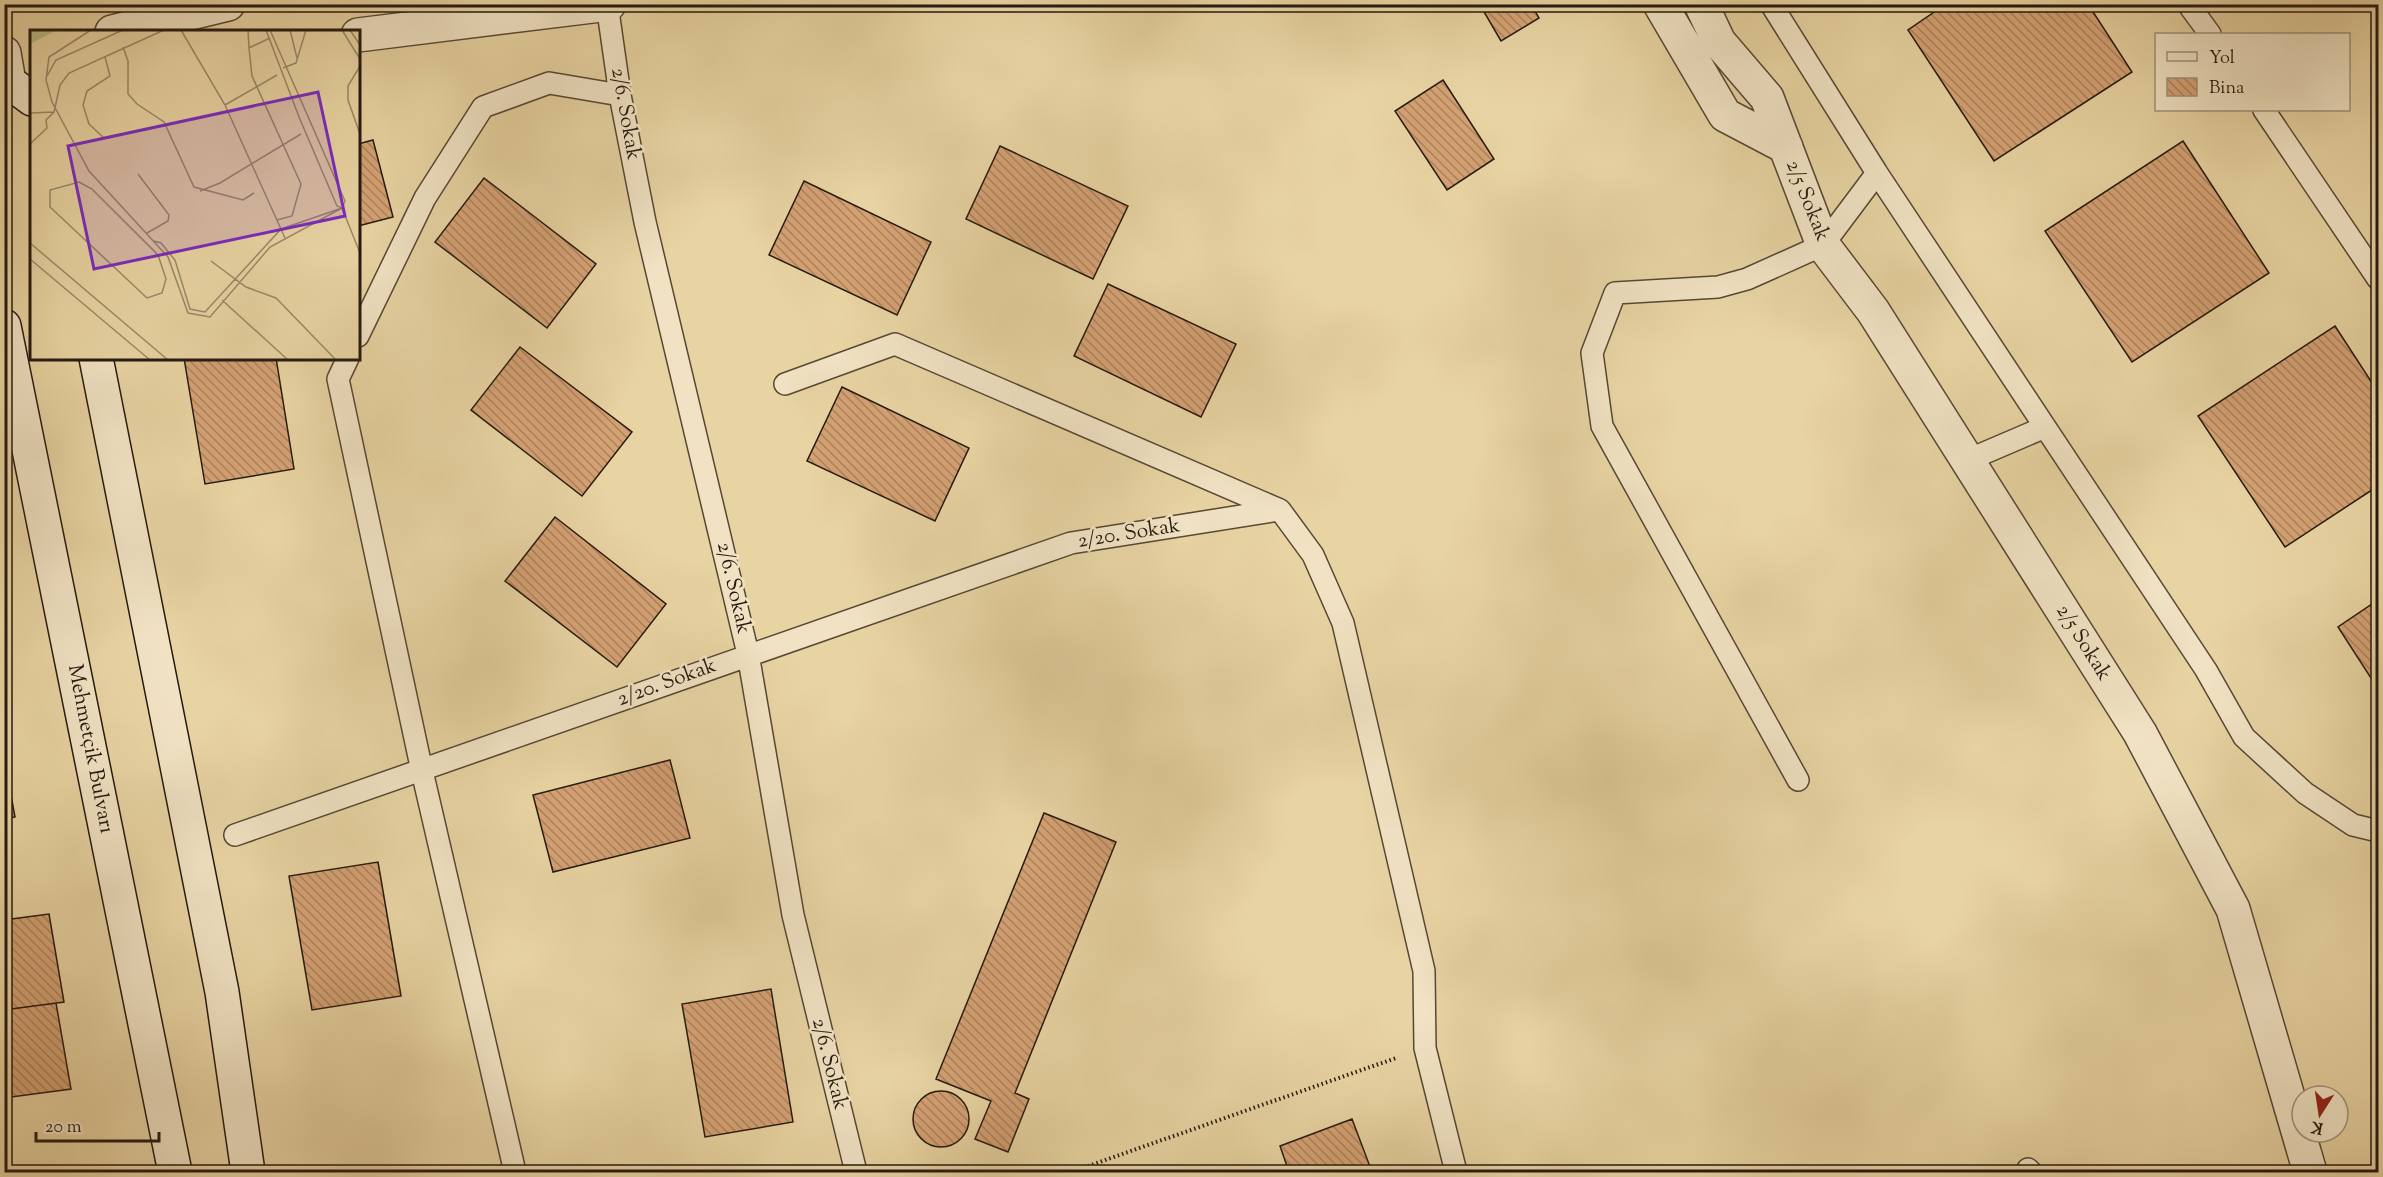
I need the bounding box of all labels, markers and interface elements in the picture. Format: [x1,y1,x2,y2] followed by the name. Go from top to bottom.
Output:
[30,30,360,360] inset map
[2155,33,2350,111] legend
[2209,46,2235,72] text: Yol
[602,65,648,163] street label: 2/6. Sokak
[2209,76,2244,102] text: Bina
[1777,156,1837,247] street label: 2/5 Sokak
[1076,511,1183,557] street label: 2/20. Sokak
[708,539,758,637] street label: 2/6. Sokak
[2048,599,2119,688] street label: 2/5 Sokak
[613,651,721,715] street label: 2/20. Sokak
[59,662,121,836] street label: Mehmetçik Bulvarı
[803,1015,855,1113] street label: 2/6. Sokak
[2290,1084,2350,1144] north arrow
[36,1105,159,1143] scale bar
[2309,1114,2325,1139] text: K
[45,1115,82,1141] text: 20 m

